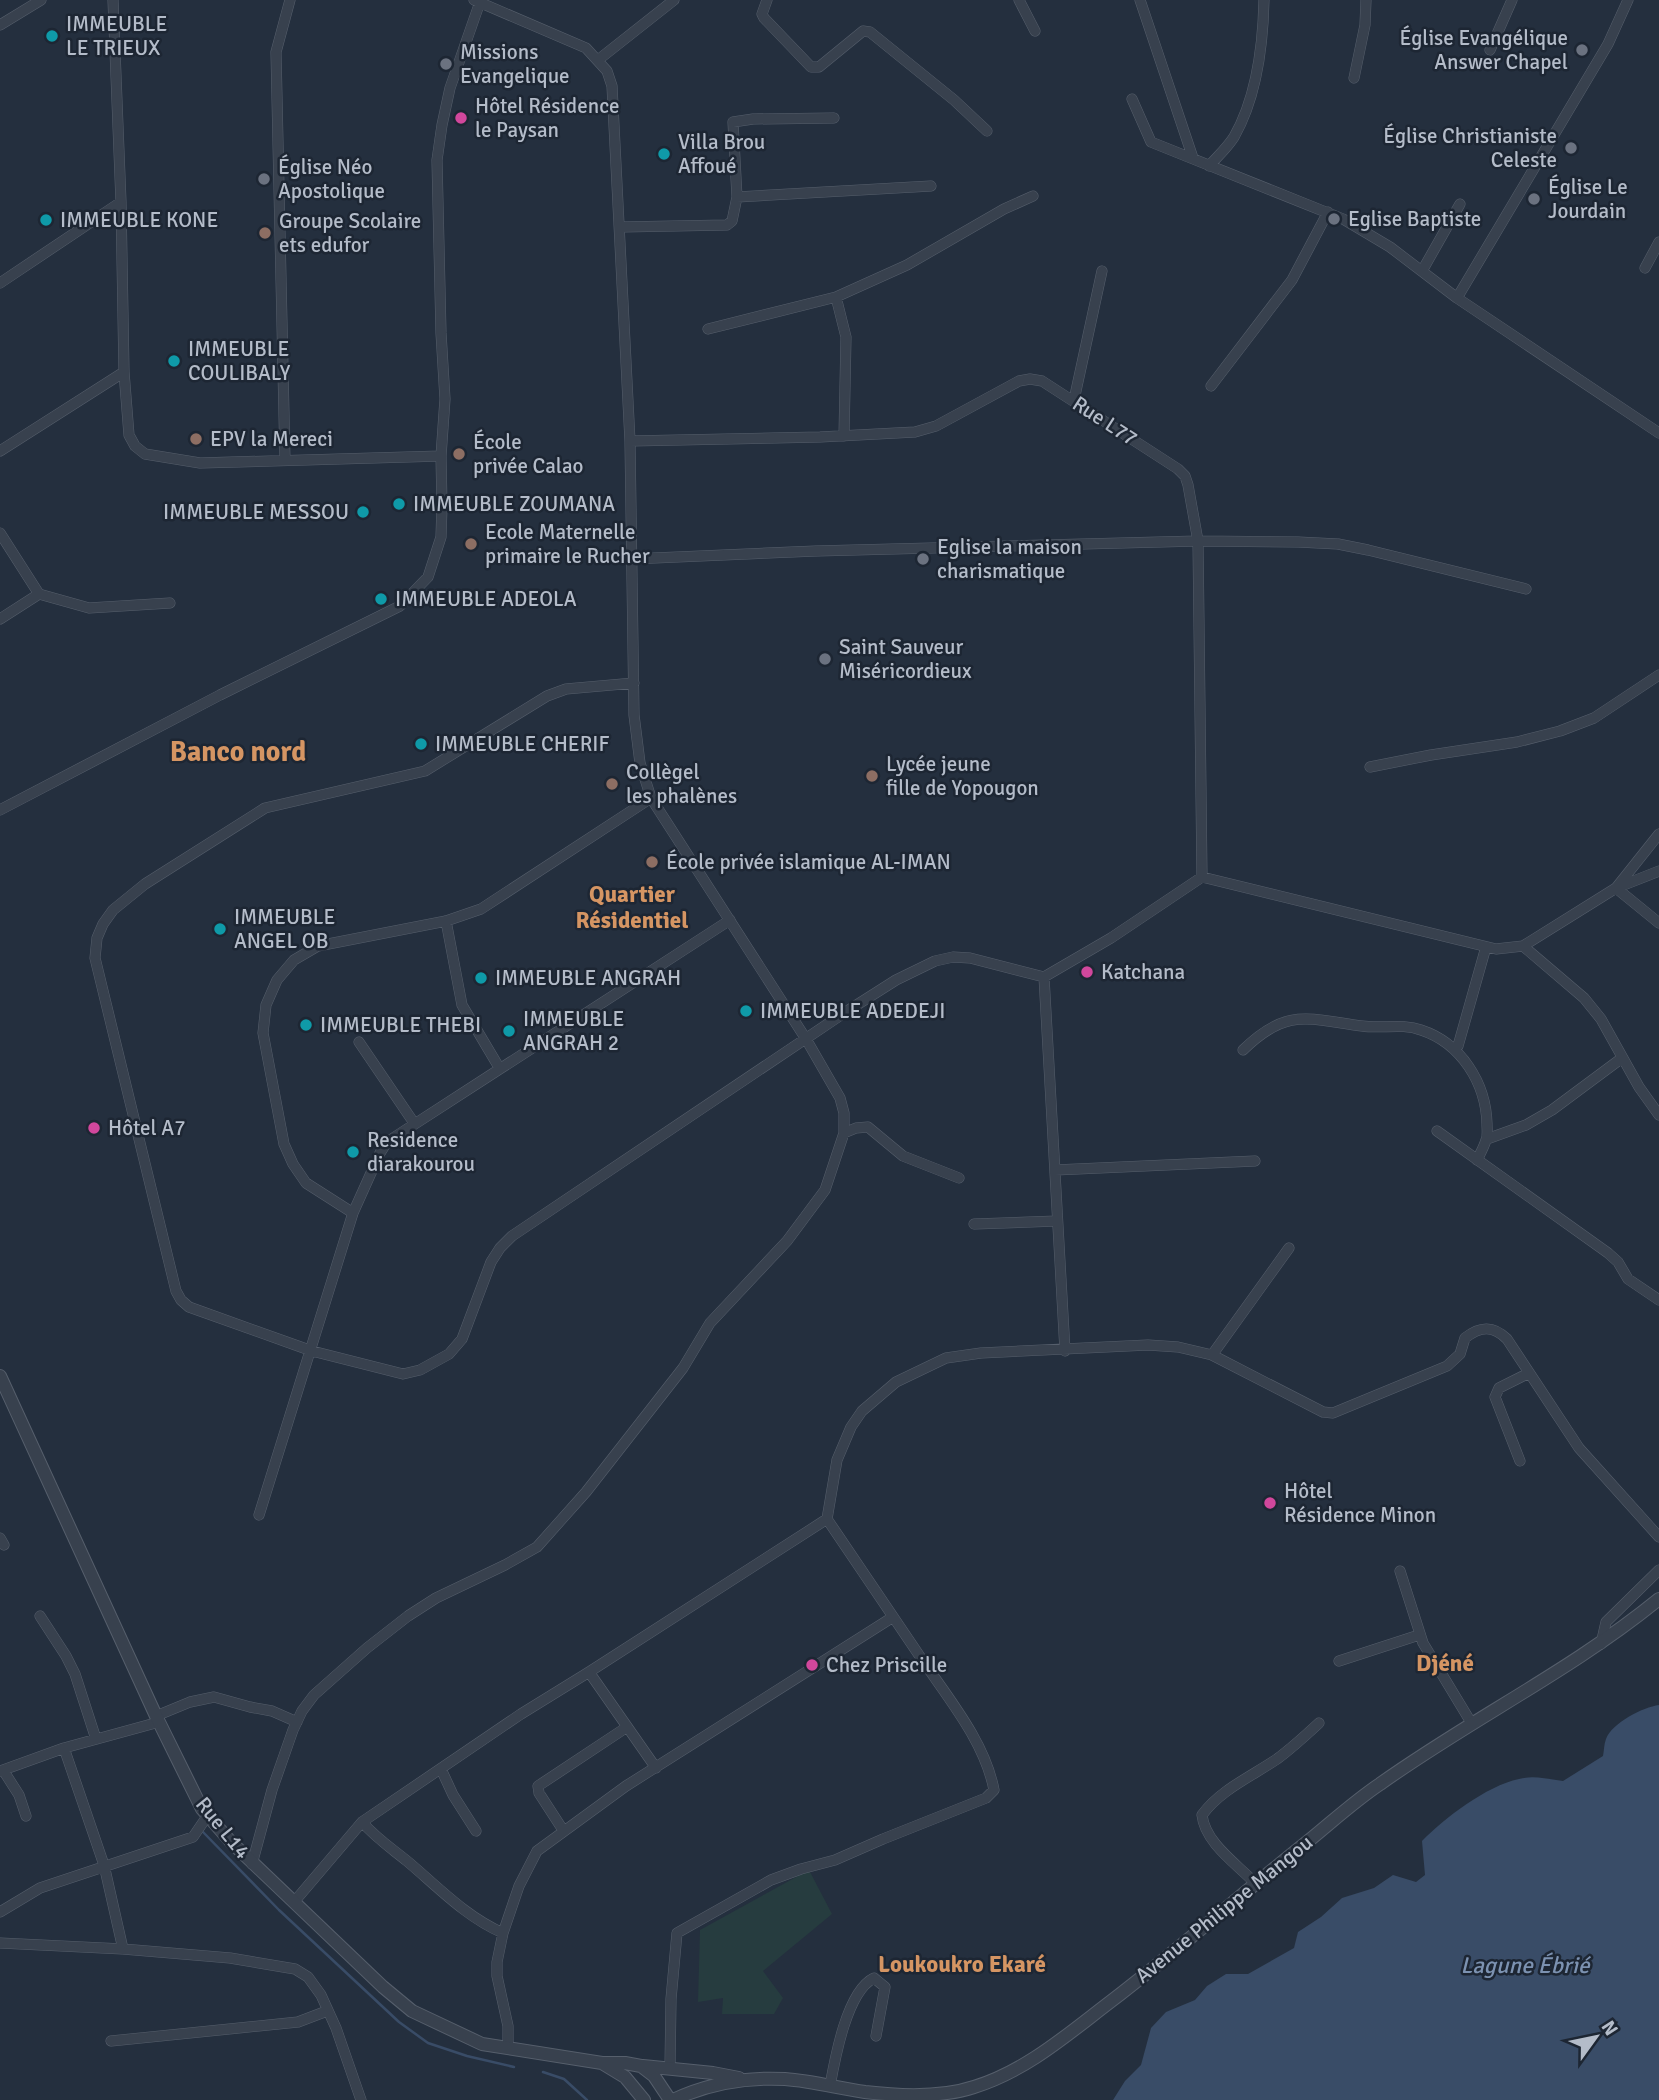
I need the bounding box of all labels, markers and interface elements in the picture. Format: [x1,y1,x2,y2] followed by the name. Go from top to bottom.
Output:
[66,11,167,61] place label: IMMEUBLE LE TRIEUX
[1400,25,1568,75] place label: Église Evangélique Answer Chapel
[44,28,60,44] marker: IMMEUBLE LE TRIEUX
[460,39,570,89] place label: Missions Evangelique
[1574,42,1590,58] marker: Église Evangélique Answer Chapel
[438,56,454,72] marker: Missions Evangelique
[475,93,620,143] place label: Hôtel Résidence le Paysan
[453,110,469,126] marker: Hôtel Résidence le Paysan
[1383,123,1557,173] place label: Église Christianiste Celeste
[678,129,765,179] place label: Villa Brou Affoué
[1563,140,1579,156] marker: Église Christianiste Celeste
[656,146,672,162] marker: Villa Brou Affoué
[278,154,385,204] place label: Église Néo Apostolique
[256,171,272,187] marker: Église Néo Apostolique
[1548,174,1628,224] place label: Église Le Jourdain
[1526,191,1542,207] marker: Église Le Jourdain
[1348,206,1481,232] place label: Eglise Baptiste
[60,207,218,233] place label: IMMEUBLE KONE
[279,208,421,258] place label: Groupe Scolaire ets edufor
[1326,211,1342,227] marker: Eglise Baptiste
[38,212,54,228] marker: IMMEUBLE KONE
[257,225,273,241] marker: Groupe Scolaire ets edufor
[188,336,291,386] place label: IMMEUBLE COULIBALY
[166,353,182,369] marker: IMMEUBLE COULIBALY
[1068,390,1142,452] street label: Rue L77
[210,426,333,452] place label: EPV la Mereci
[473,429,584,479] place label: École privée Calao
[188,431,204,447] marker: EPV la Mereci
[451,446,467,462] marker: École privée Calao
[413,491,615,517] place label: IMMEUBLE ZOUMANA
[391,496,407,512] marker: IMMEUBLE ZOUMANA
[163,499,349,525] place label: IMMEUBLE MESSOU
[355,504,371,520] marker: IMMEUBLE MESSOU
[485,519,650,569] place label: Ecole Maternelle primaire le Rucher
[937,534,1082,584] place label: Eglise la maison charismatique
[463,536,479,552] marker: Ecole Maternelle primaire le Rucher
[915,551,931,567] marker: Eglise la maison charismatique
[395,586,577,612] place label: IMMEUBLE ADEOLA
[373,591,389,607] marker: IMMEUBLE ADEOLA
[839,634,972,684] place label: Saint Sauveur Miséricordieux
[817,651,833,667] marker: Saint Sauveur Miséricordieux
[435,731,609,757] place label: IMMEUBLE CHERIF
[170,735,306,769] district label: Banco nord
[413,736,429,752] marker: IMMEUBLE CHERIF
[886,751,1039,801] place label: Lycée jeune fille de Yopougon
[626,759,737,809] place label: Collègel les phalènes
[864,768,880,784] marker: Lycée jeune fille de Yopougon
[604,776,620,792] marker: Collègel les phalènes
[666,849,951,875] place label: École privée islamique AL-IMAN
[644,854,660,870] marker: École privée islamique AL-IMAN
[576,880,688,935] district label: Quartier Résidentiel
[234,904,335,954] place label: IMMEUBLE ANGEL OB
[212,921,228,937] marker: IMMEUBLE ANGEL OB
[1101,959,1185,985] place label: Katchana
[1079,964,1095,980] marker: Katchana
[495,965,681,991] place label: IMMEUBLE ANGRAH
[473,970,489,986] marker: IMMEUBLE ANGRAH
[760,998,945,1024] place label: IMMEUBLE ADEDEJI
[738,1003,754,1019] marker: IMMEUBLE ADEDEJI
[523,1006,624,1056] place label: IMMEUBLE ANGRAH 2
[320,1012,481,1038] place label: IMMEUBLE THEBI
[298,1017,314,1033] marker: IMMEUBLE THEBI
[501,1023,517,1039] marker: IMMEUBLE ANGRAH 2
[108,1115,186,1141] place label: Hôtel A7
[86,1120,102,1136] marker: Hôtel A7
[367,1127,475,1177] place label: Residence diarakourou
[345,1144,361,1160] marker: Residence diarakourou
[1284,1478,1436,1528] place label: Hôtel Résidence Minon
[1262,1495,1278,1511] marker: Hôtel Résidence Minon
[1416,1649,1474,1678] district label: Djéné
[826,1652,947,1678] place label: Chez Priscille
[804,1657,820,1673] marker: Chez Priscille
[190,1792,256,1864] street label: Rue L14
[1130,1829,1318,1989] street label: Avenue Philippe Mangou
[878,1950,1046,1979] district label: Loukoukro Ekaré
[1461,1951,1591,1980] water label: Lagune Ébrié
[1561,2002,1631,2072] north arrow
[1596,2016,1623,2040] text: N

